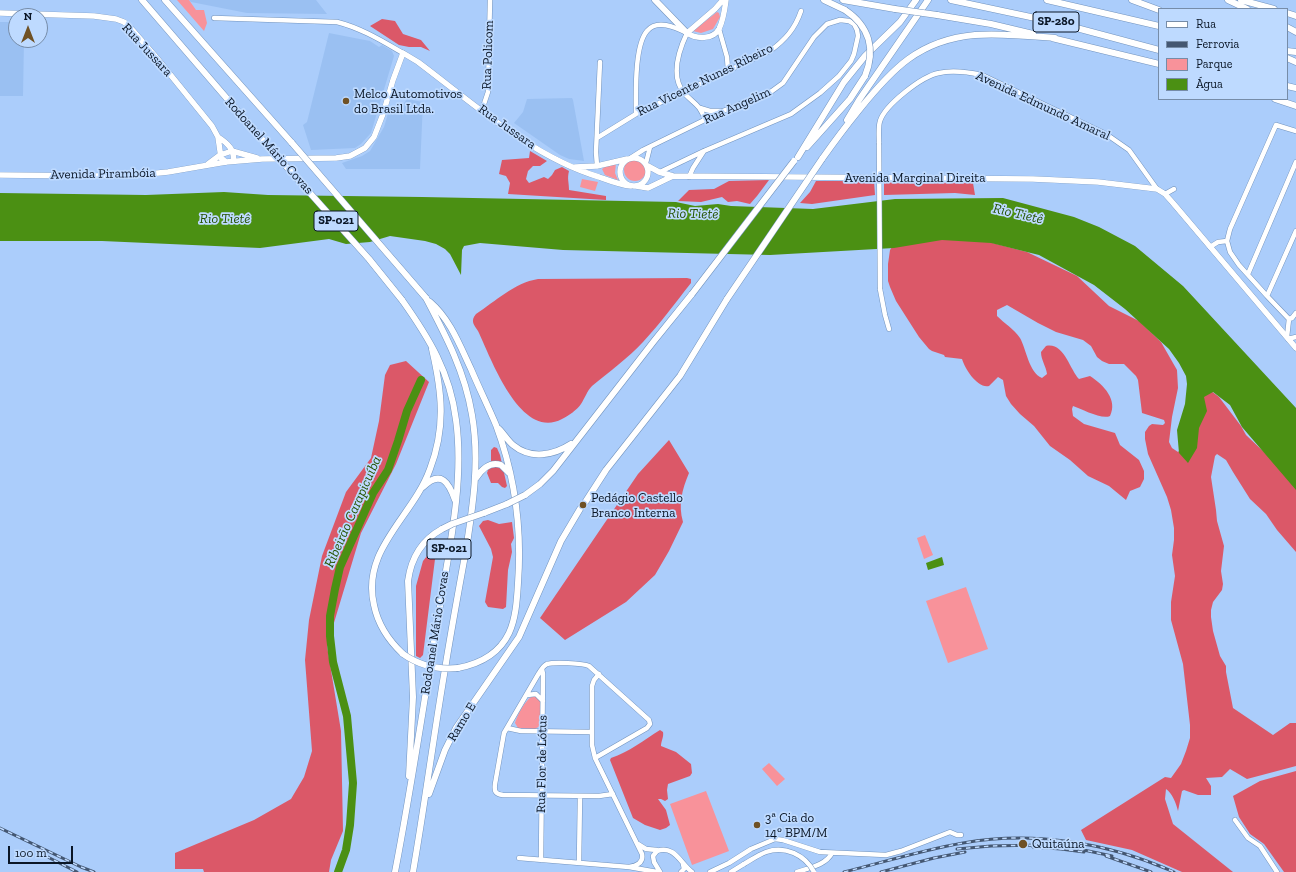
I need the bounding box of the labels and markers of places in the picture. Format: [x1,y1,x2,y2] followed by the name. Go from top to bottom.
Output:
[354,86,462,117] place label: Melco Automotivos do Brasil Ltda.
[341,96,351,106] marker: Melco Automotivos do Brasil Ltda.
[591,490,683,521] place label: Pedágio Castello Branco Interna
[578,500,588,510] marker: Pedágio Castello Branco Interna
[765,810,827,841] place label: 3ª Cia do 14º BPM/M
[752,820,762,830] marker: 3ª Cia do 14º BPM/M
[1032,836,1085,852] place label: Quitaúna
[1017,838,1029,850] marker: Quitaúna

